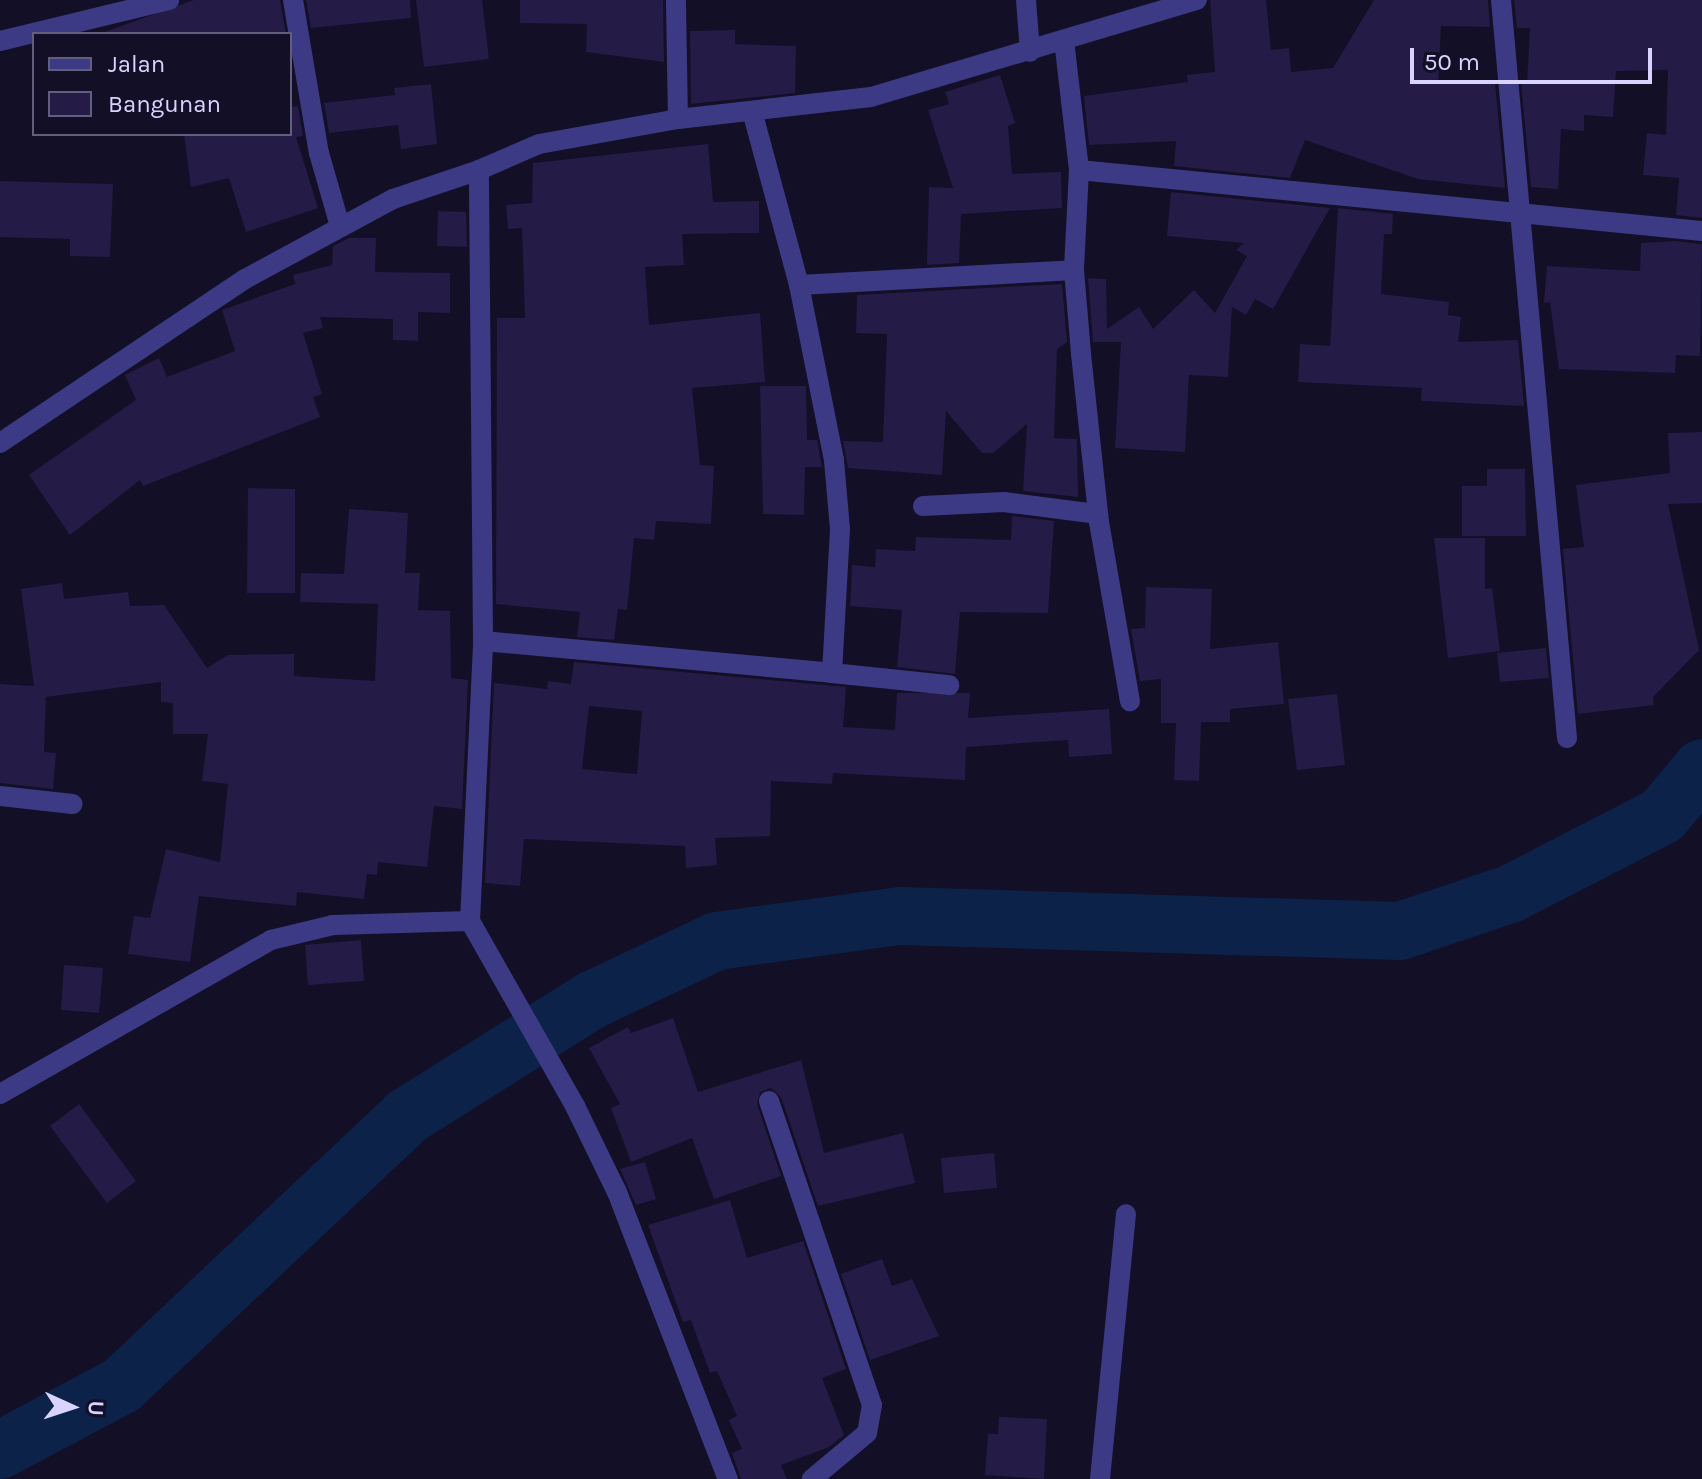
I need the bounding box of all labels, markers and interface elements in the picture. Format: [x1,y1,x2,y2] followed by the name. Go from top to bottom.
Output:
[32,32,292,136] legend
[1414,32,1656,82] scale bar
[1424,48,1480,76] text: 50 m
[108,50,165,78] text: Jalan
[108,90,221,118] text: Bangunan
[32,1367,112,1447] north arrow
[83,1400,109,1417] text: U

